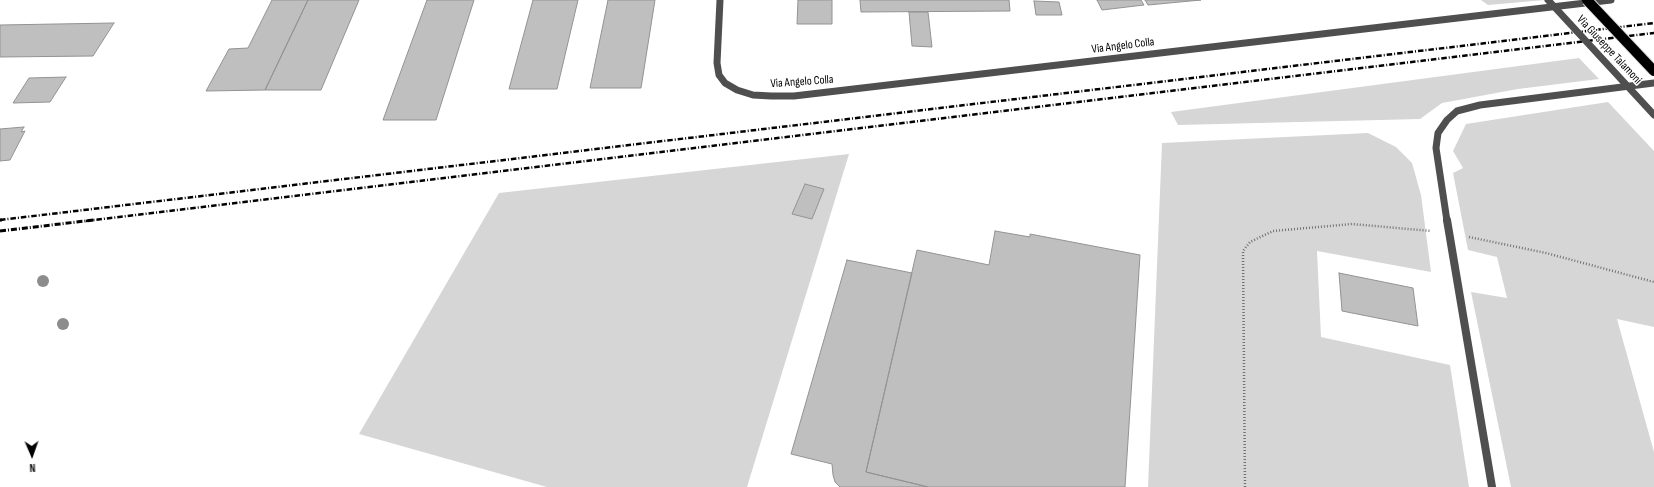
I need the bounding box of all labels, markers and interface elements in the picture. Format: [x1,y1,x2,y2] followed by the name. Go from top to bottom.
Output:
[1573,13,1645,87] street label: Via Giuseppe Talamoni
[1091,35,1155,57] street label: Via Angelo Colla
[770,73,834,91] street label: Via Angelo Colla
[12,435,52,475] north arrow
[29,461,36,474] text: N

